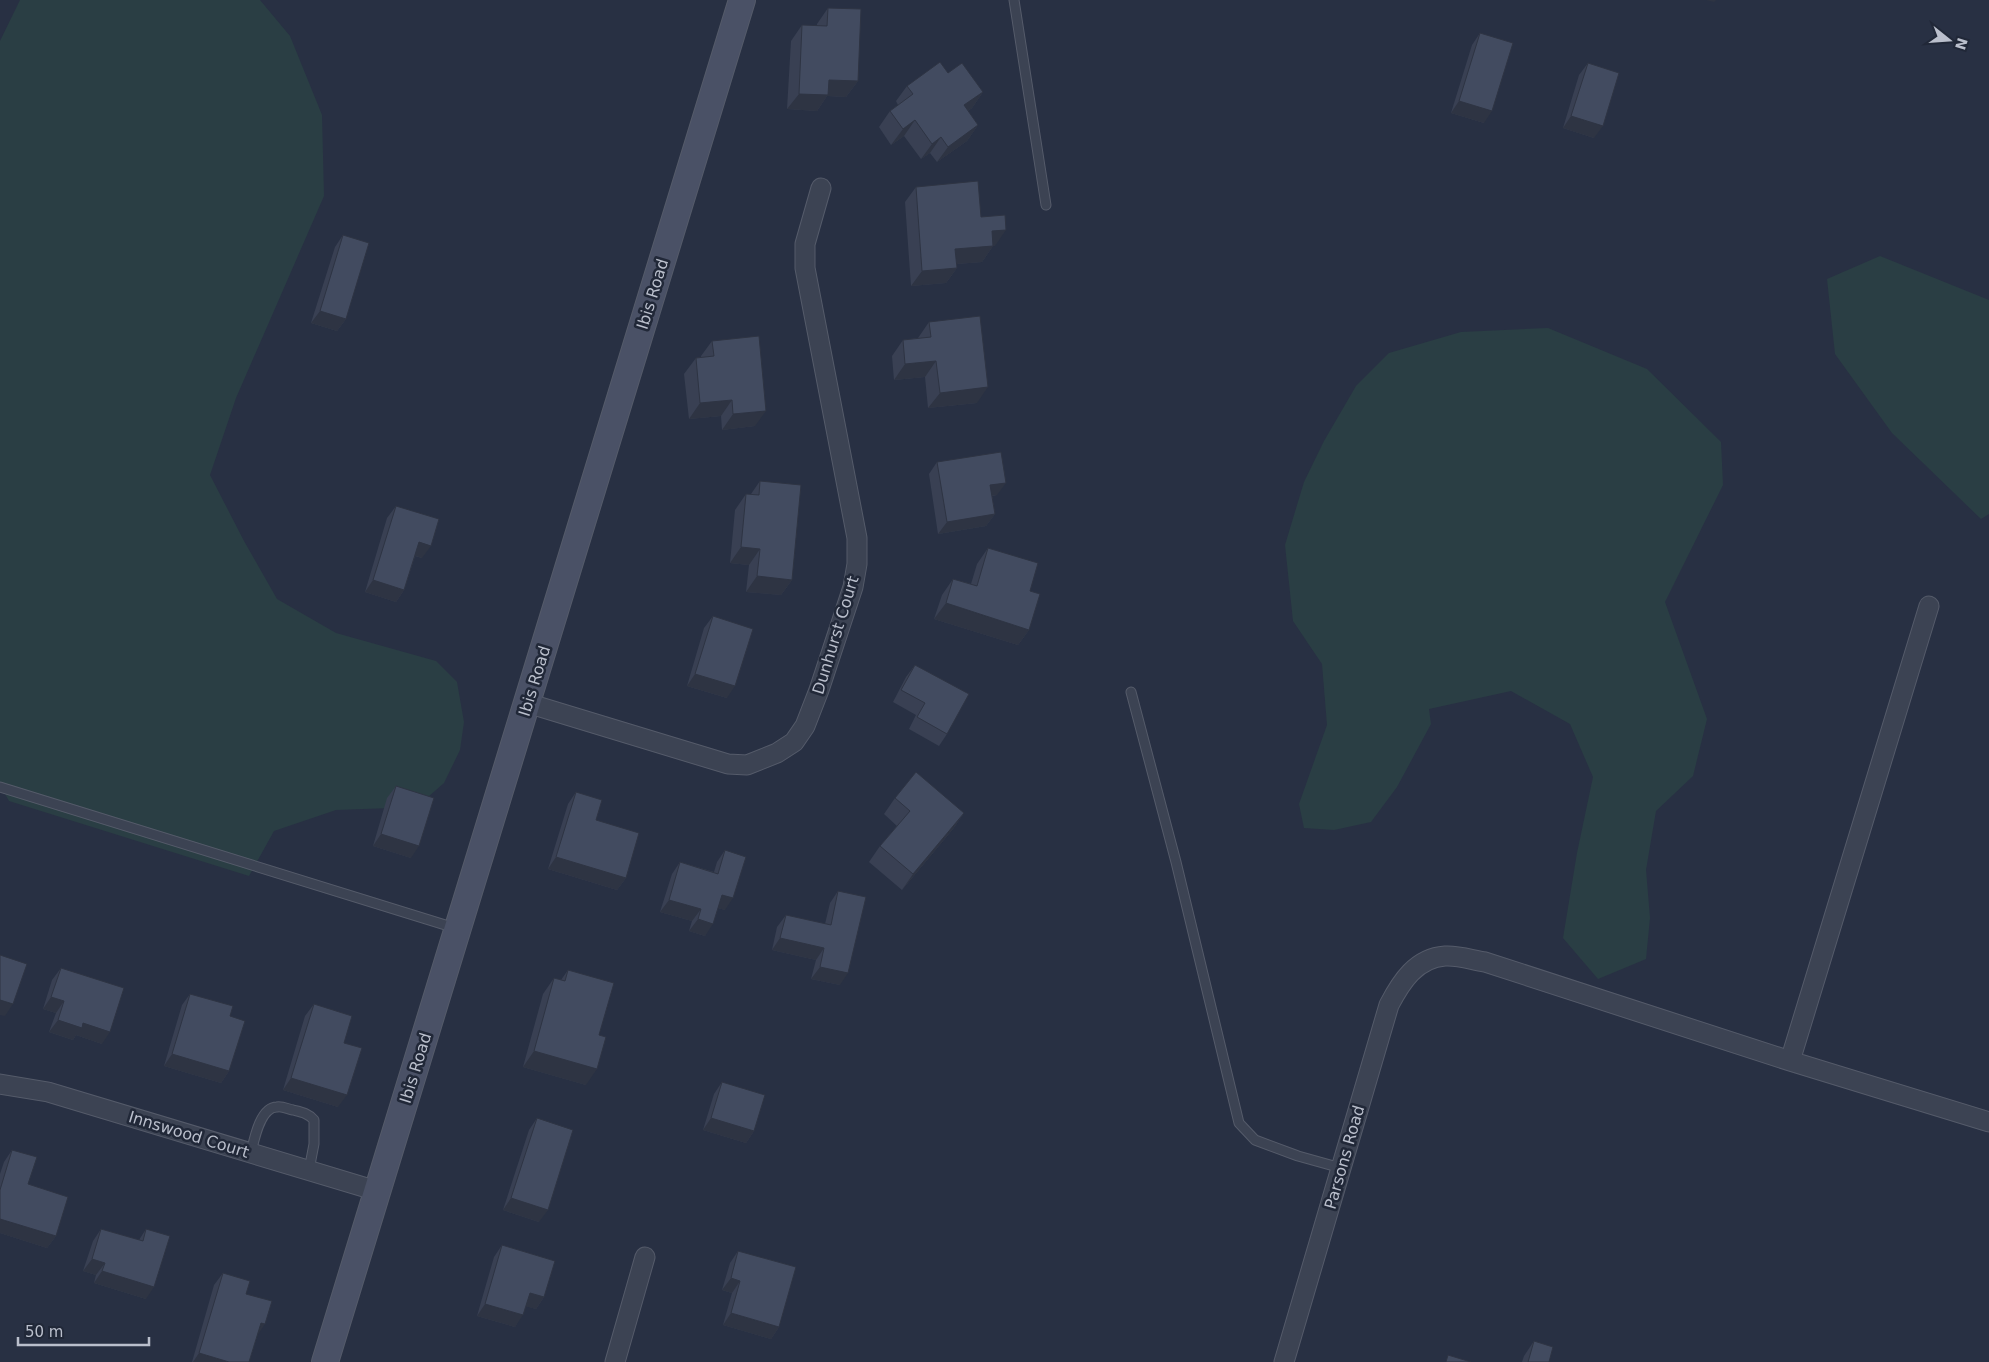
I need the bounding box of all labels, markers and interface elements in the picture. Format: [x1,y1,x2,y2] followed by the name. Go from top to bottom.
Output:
[1924,15,1974,65] north arrow
[1952,36,1971,52] text: N
[633,257,672,332] street label: Ibis Road
[808,574,863,697] street label: Dunhurst Court
[515,644,554,719] street label: Ibis Road
[396,1031,435,1106] street label: Ibis Road
[1321,1103,1368,1211] street label: Parsons Road
[126,1107,251,1162] street label: Innswood Court
[18,1314,149,1346] scale bar
[25,1323,63,1341] text: 50 m

